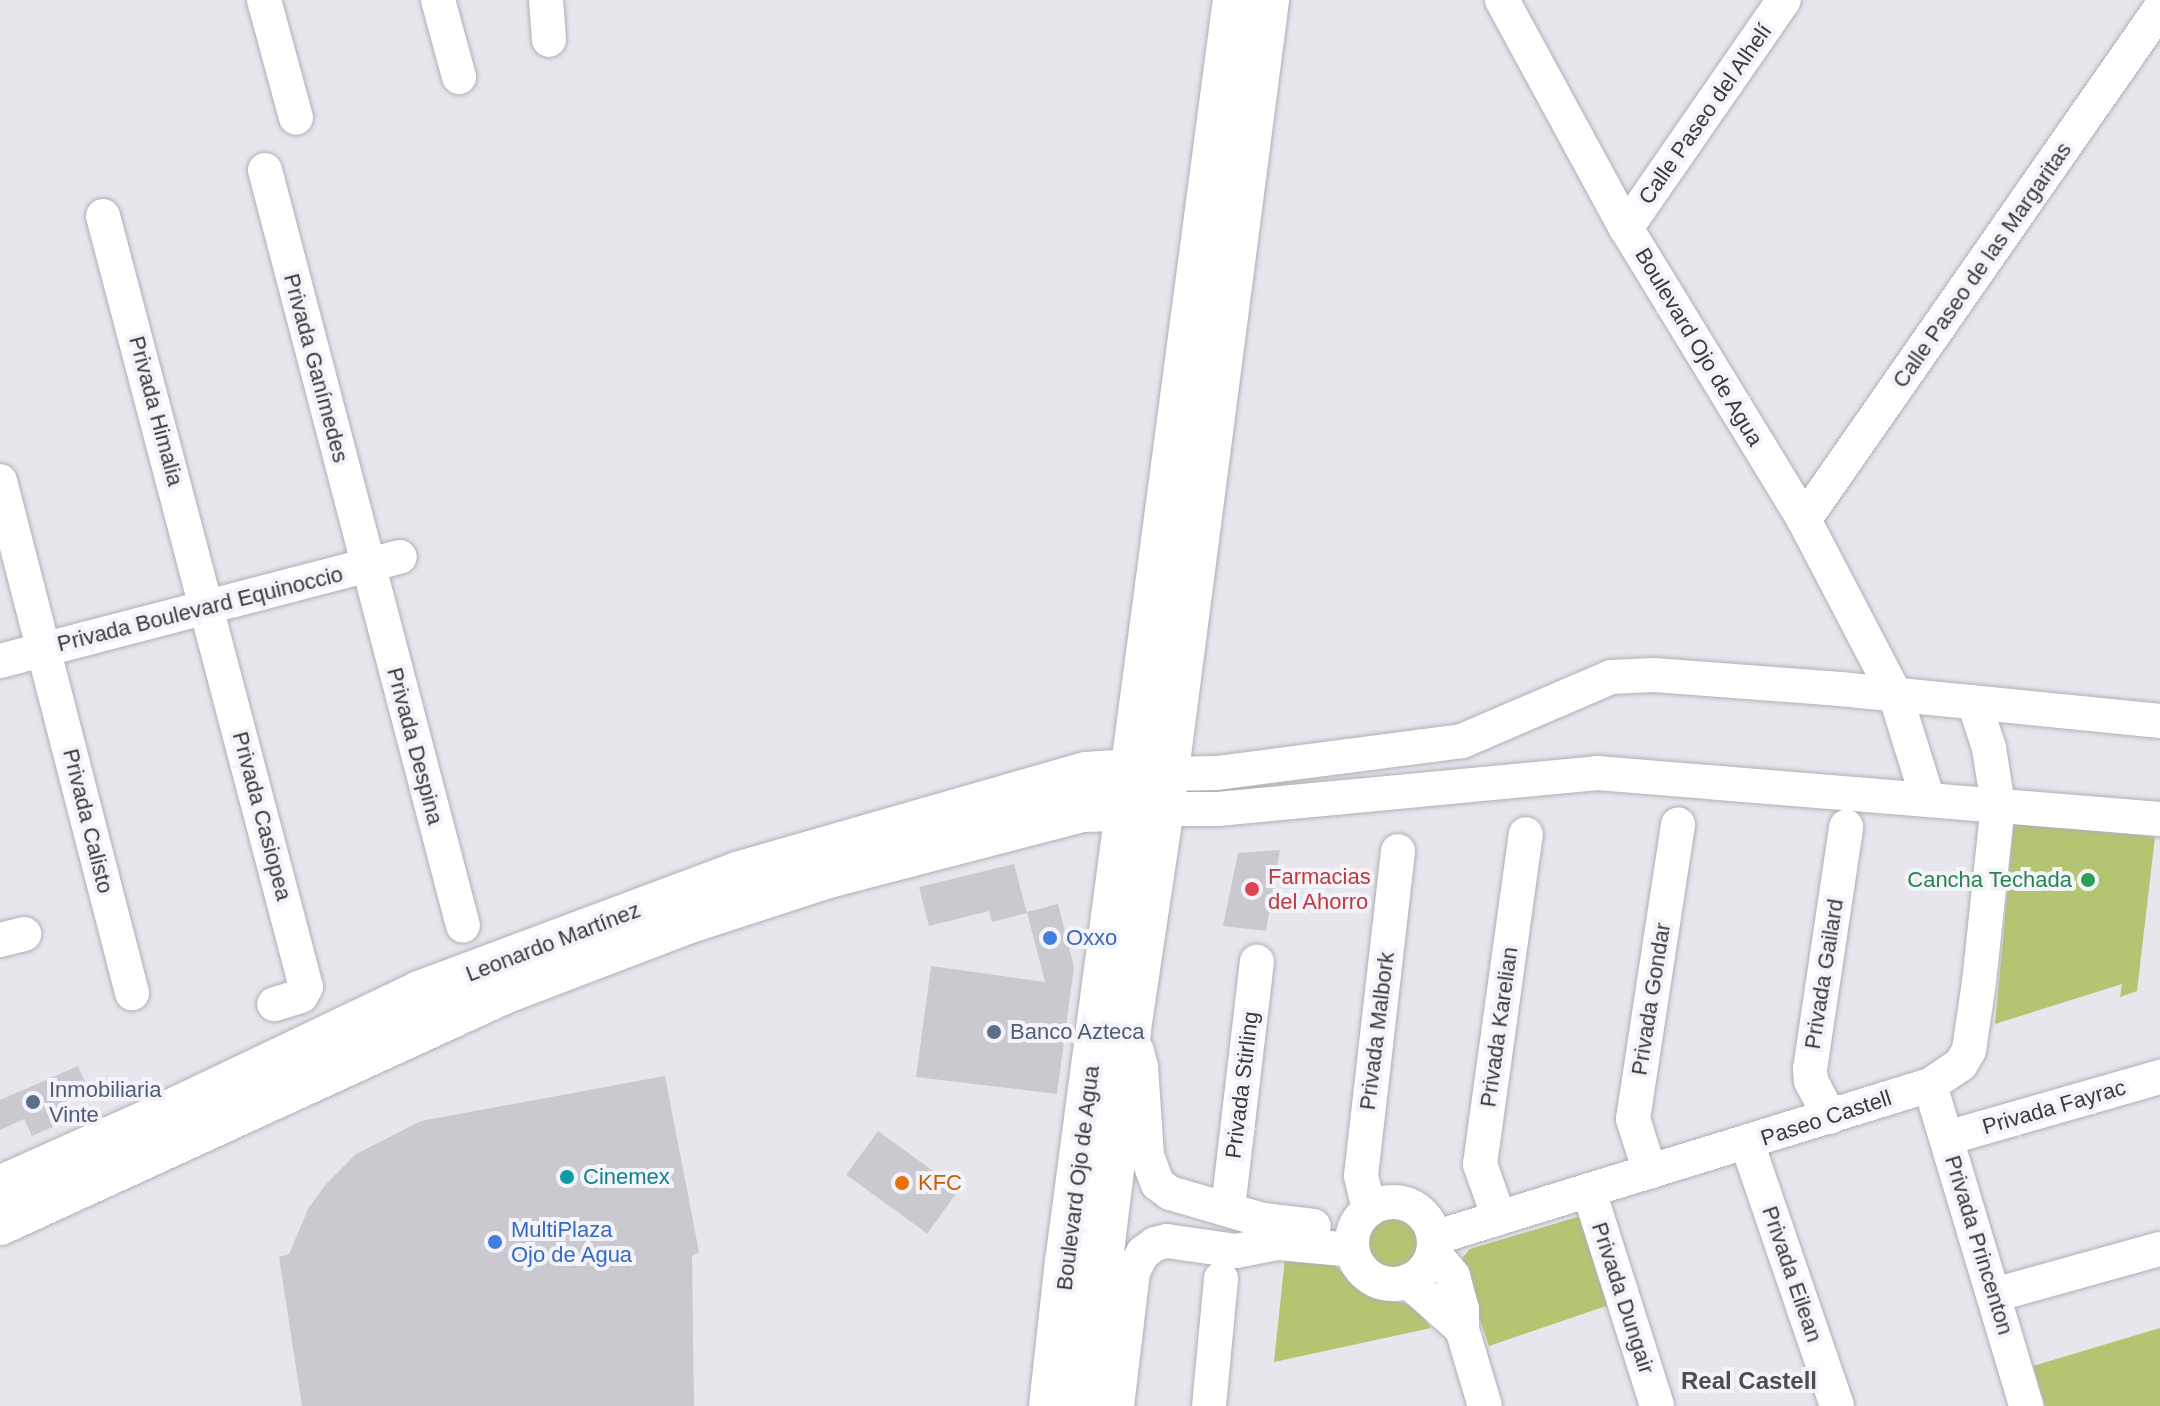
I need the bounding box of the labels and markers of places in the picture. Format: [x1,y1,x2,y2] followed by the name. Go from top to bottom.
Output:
[1268,863,1371,914] place label: Farmacias del Ahorro
[1907,867,2072,893] place label: Cancha Techada
[2079,871,2097,889] marker: Cancha Techada
[1243,880,1261,898] marker: Farmacias del Ahorro
[1066,925,1117,951] place label: Oxxo
[1041,929,1059,947] marker: Oxxo
[1010,1019,1146,1045] place label: Banco Azteca
[985,1023,1003,1041] marker: Banco Azteca
[49,1076,161,1128] place label: Inmobiliaria Vinte
[24,1093,42,1111] marker: Inmobiliaria Vinte
[583,1164,670,1190] place label: Cinemex
[558,1168,576,1186] marker: Cinemex
[918,1170,962,1196] place label: KFC
[893,1174,911,1192] marker: KFC
[511,1216,633,1268] place label: MultiPlaza Ojo de Agua
[486,1233,504,1251] marker: MultiPlaza Ojo de Agua

